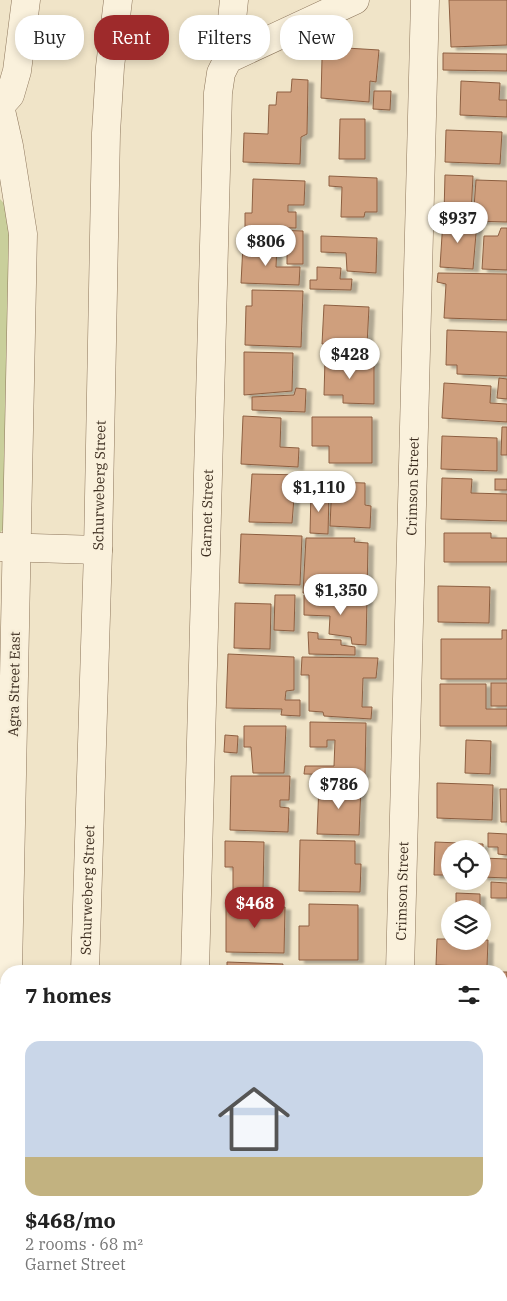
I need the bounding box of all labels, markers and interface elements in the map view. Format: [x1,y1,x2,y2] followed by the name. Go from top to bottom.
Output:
[15,15,84,60] chip: Buy
[94,15,169,60] chip: Rent
[179,15,270,60] chip: Filters
[280,15,353,60] chip: New
[428,202,488,244] pin: $937
[439,208,477,228] text: $937
[236,224,296,267] pin: $806
[247,231,285,251] text: $806
[320,338,380,380] pin: $428
[331,344,369,364] text: $428
[89,420,109,551] street label: Schurweberg Street
[402,436,423,536] street label: Crimson Street
[197,469,217,557] street label: Garnet Street
[278,470,360,513] pin: $1,110
[293,477,345,497] text: $1,110
[300,574,382,616] pin: $1,350
[315,580,367,600] text: $1,350
[4,631,24,737] street label: Agra Street East
[309,768,369,810] pin: $786
[320,774,358,794] text: $786
[76,825,99,955] street label: Schurweberg Street
[441,840,491,950] map controls
[441,840,491,890] button: locate
[392,841,412,941] street label: Crimson Street
[225,886,285,929] pin: $468
[236,893,274,913] text: $468
[441,900,491,950] button: layers
[25,981,111,1009] text: 7 homes
[455,981,483,1009] icon: filters
[209,1074,299,1164] icon: home
[25,1206,116,1234] text: $468/mo
[25,1234,143,1254] text: 2 rooms · 68 m²
[25,1254,126,1274] text: Garnet Street

